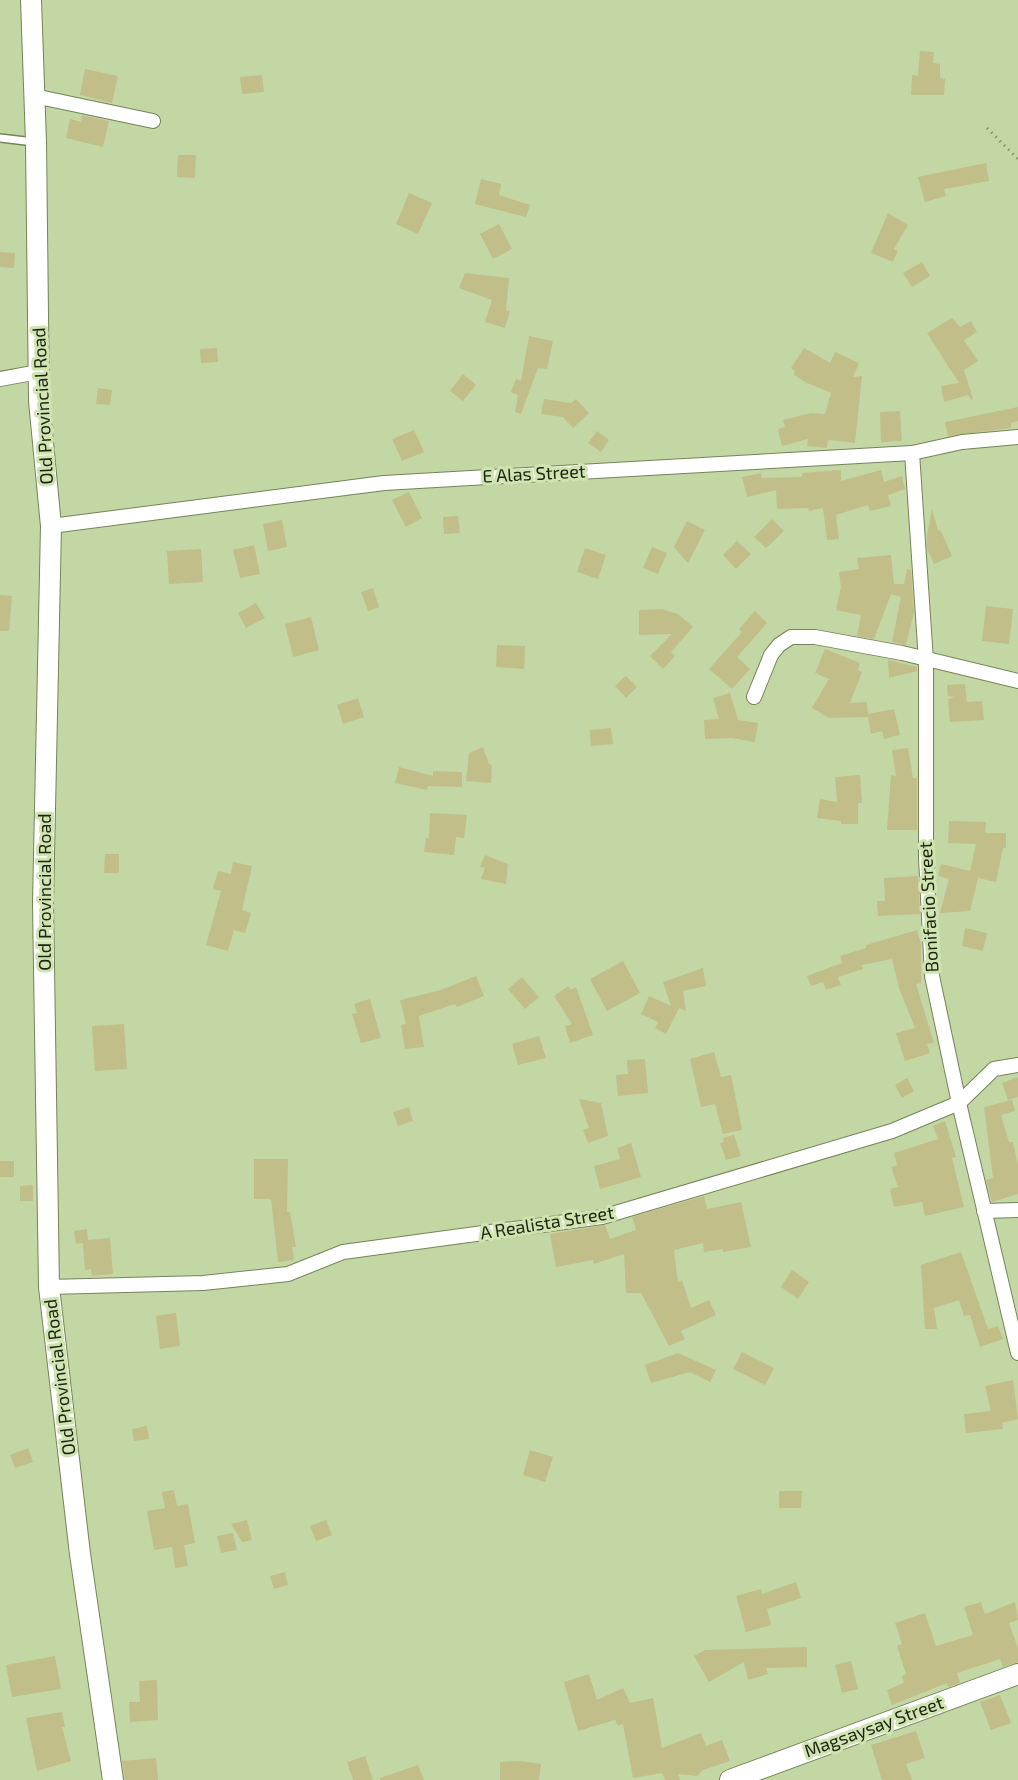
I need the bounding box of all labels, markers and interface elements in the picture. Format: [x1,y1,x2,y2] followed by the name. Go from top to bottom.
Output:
[27,327,57,485] street label: Old Provincial Road
[482,459,586,487] street label: E Alas Street
[33,813,55,971] street label: Old Provincial Road
[914,841,942,973] street label: Bonifacio Street
[478,1201,615,1243] street label: A Realista Street
[38,1298,80,1457] street label: Old Provincial Road
[801,1691,946,1761] street label: Magsaysay Street

